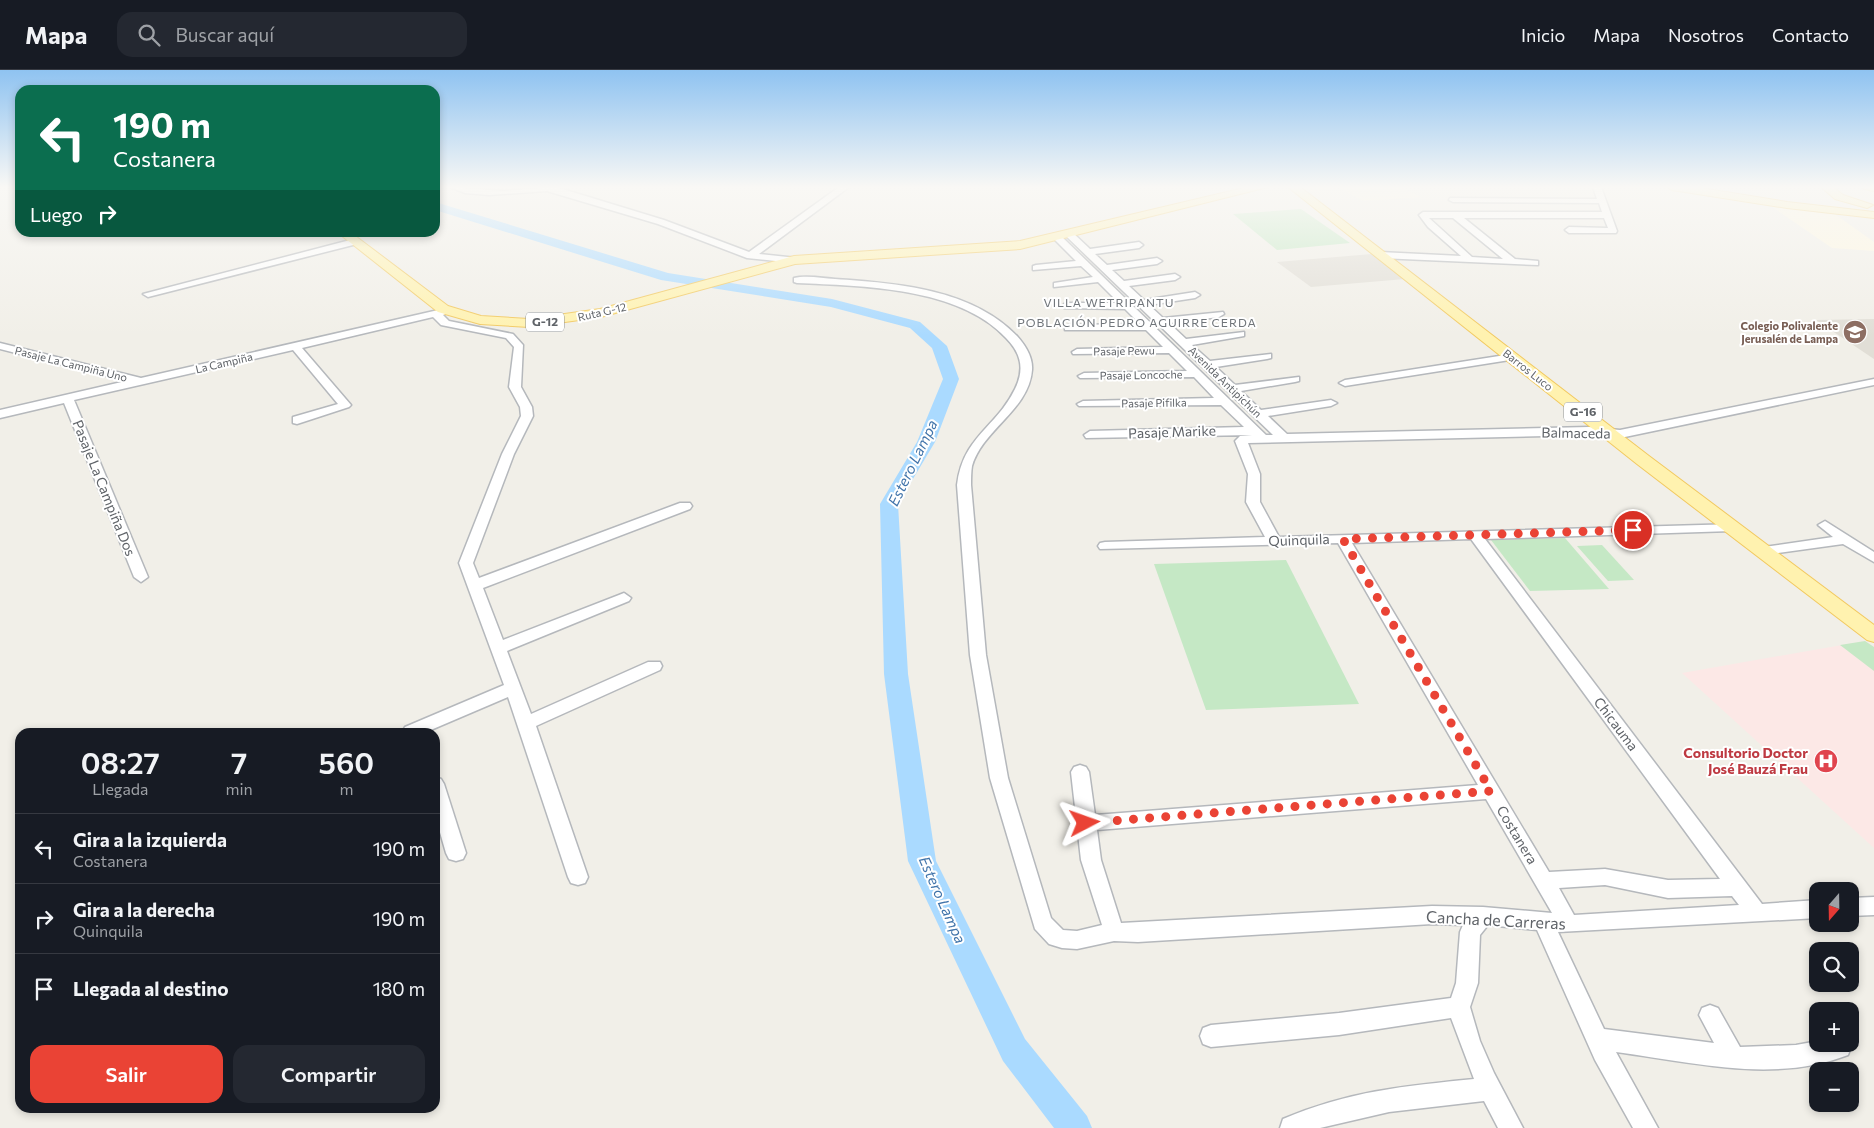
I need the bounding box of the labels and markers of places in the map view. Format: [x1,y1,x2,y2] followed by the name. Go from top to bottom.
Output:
[1741,319,1838,346] place label: Colegio Polivalente Jerusalén de Lampa
[1842,319,1868,345] school or university icon: Colegio Polivalente Jerusalén de Lampa
[1612,509,1654,551] pin
[1683,744,1808,777] place label: Consultorio Doctor José Bauzá Frau
[1813,748,1839,774] hospital icon: Consultorio Doctor José Bauzá Frau

